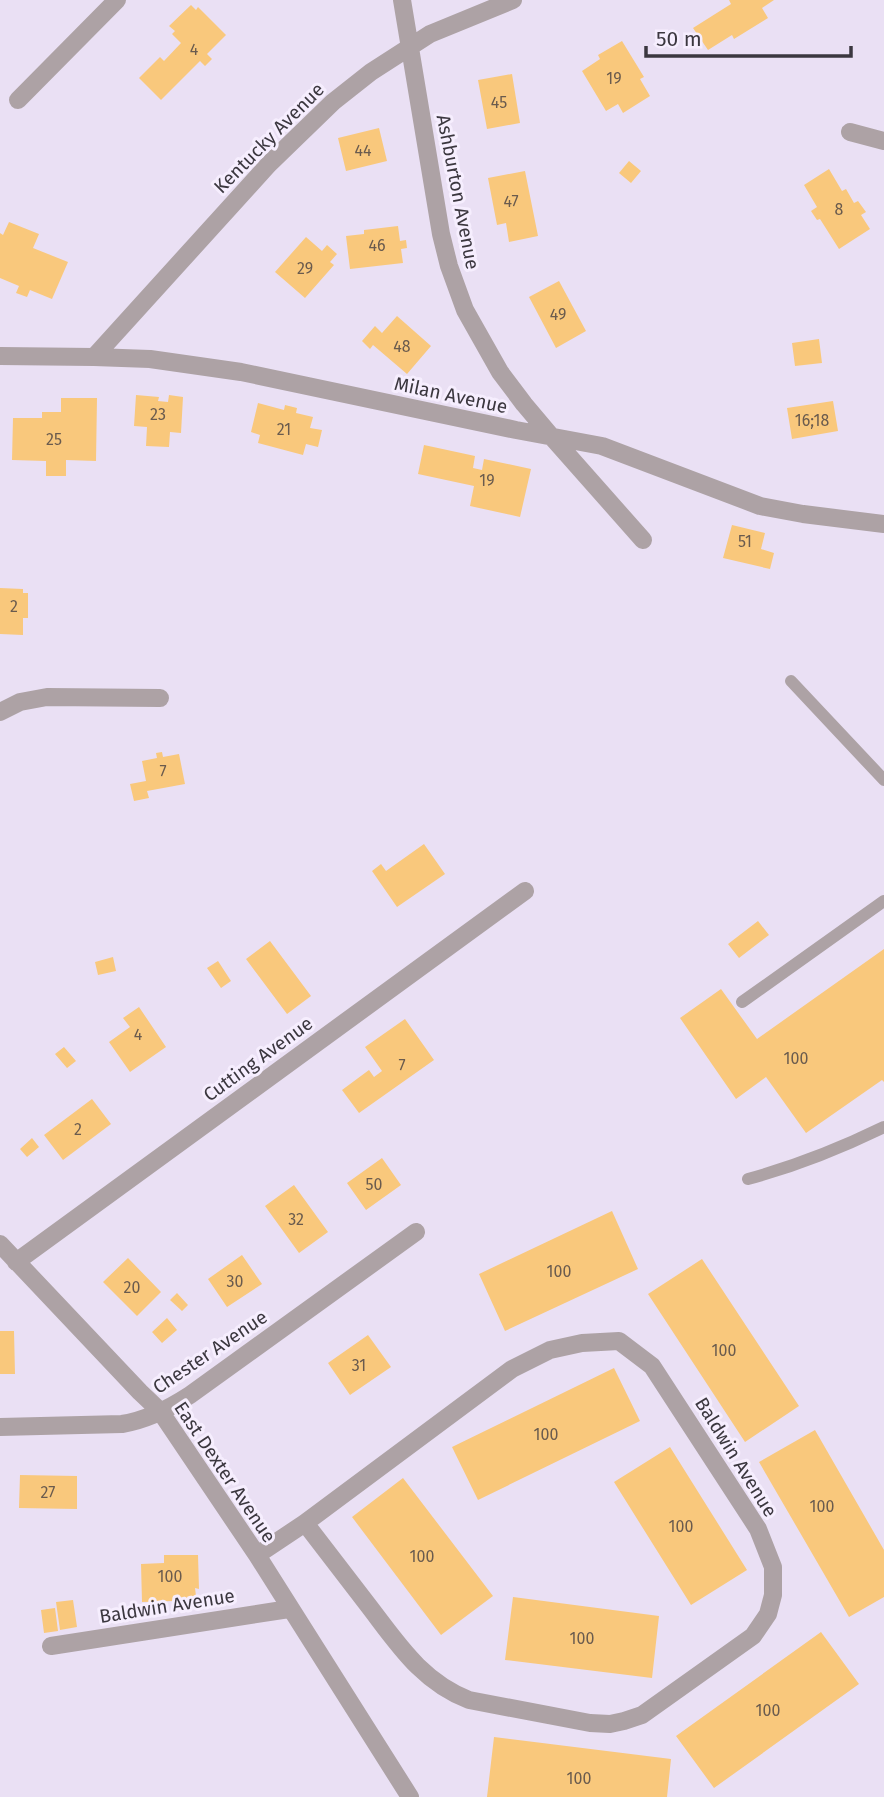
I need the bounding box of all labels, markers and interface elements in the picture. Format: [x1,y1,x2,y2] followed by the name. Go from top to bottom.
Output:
[646,14,851,58] scale bar
[656,26,702,52] text: 50 m
[190,40,199,59] house number: 4
[606,69,622,88] house number: 19
[209,78,329,198] street label: Kentucky Avenue
[491,93,507,112] house number: 45
[432,113,484,271] street label: Ashburton Avenue
[354,141,372,160] house number: 44
[503,192,519,211] house number: 47
[835,200,844,219] house number: 8
[368,236,386,255] house number: 46
[297,259,313,278] house number: 29
[550,305,566,324] house number: 49
[393,337,411,356] house number: 48
[392,372,510,418] street label: Milan Avenue
[150,405,166,424] house number: 23
[795,411,829,430] house number: 16;18
[277,420,291,439] house number: 21
[46,430,62,449] house number: 25
[479,471,495,490] house number: 19
[738,532,752,551] house number: 51
[10,597,18,616] house number: 2
[159,762,167,781] house number: 7
[199,1012,317,1106] street label: Cutting Avenue
[134,1025,143,1044] house number: 4
[784,1049,808,1068] house number: 100
[398,1056,406,1075] house number: 7
[74,1120,82,1139] house number: 2
[366,1175,383,1194] house number: 50
[288,1210,304,1229] house number: 32
[547,1262,571,1281] house number: 100
[227,1272,244,1291] house number: 30
[124,1278,140,1297] house number: 20
[148,1305,272,1399] street label: Chester Avenue
[712,1341,736,1360] house number: 100
[352,1356,366,1375] house number: 31
[690,1393,782,1521] street label: Baldwin Avenue
[169,1397,281,1547] street label: East Dexter Avenue
[534,1425,558,1444] house number: 100
[41,1483,55,1502] house number: 27
[810,1497,834,1516] house number: 100
[669,1517,693,1536] house number: 100
[410,1547,434,1566] house number: 100
[158,1567,182,1586] house number: 100
[98,1584,236,1628] street label: Baldwin Avenue
[570,1629,594,1648] house number: 100
[756,1701,780,1720] house number: 100
[567,1769,591,1788] house number: 100

